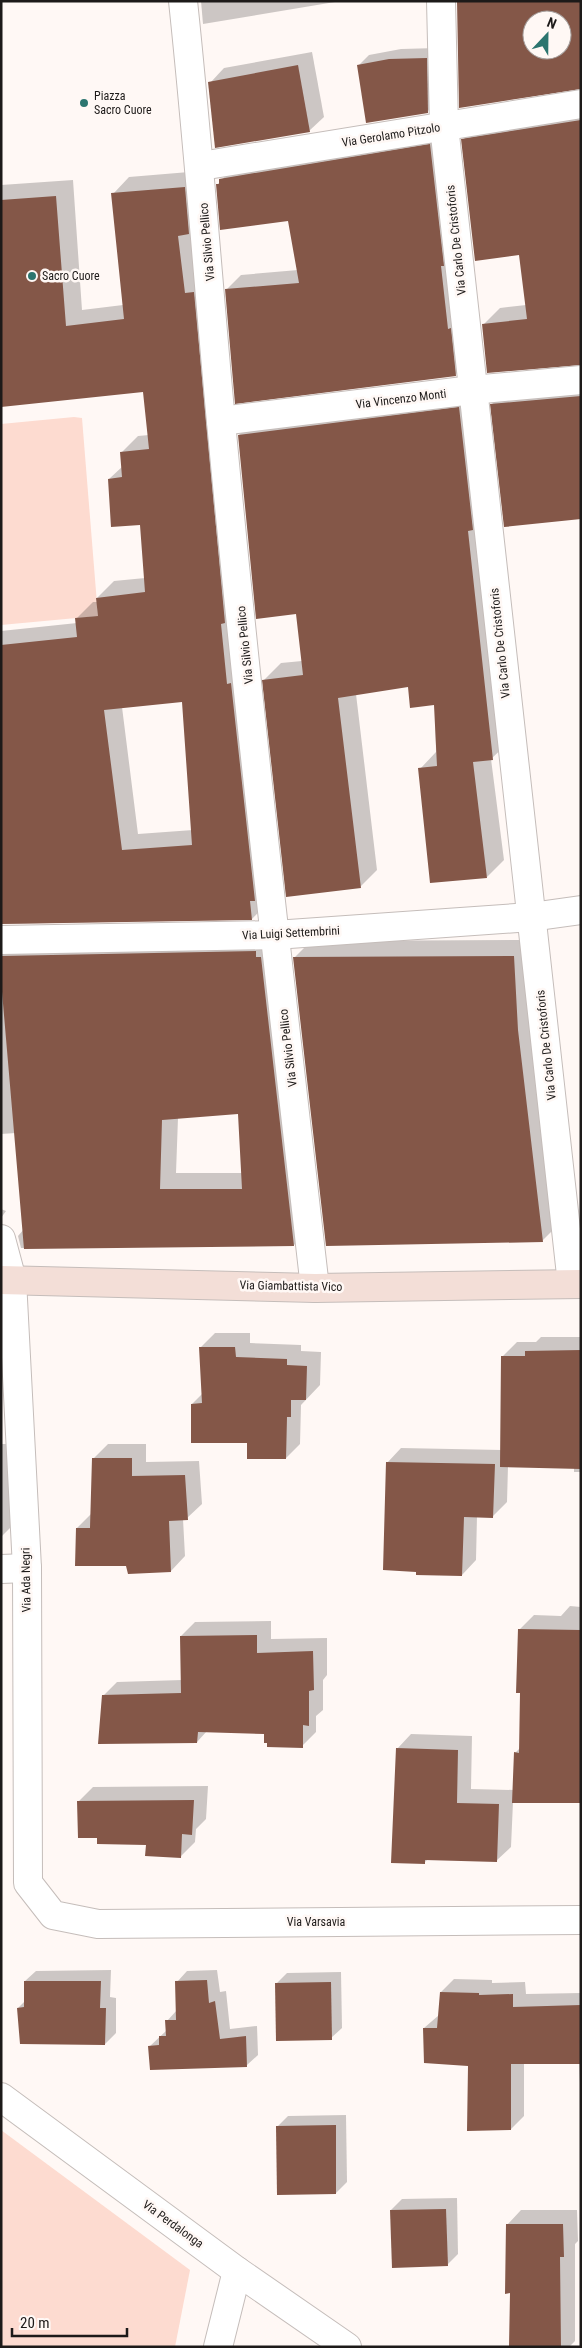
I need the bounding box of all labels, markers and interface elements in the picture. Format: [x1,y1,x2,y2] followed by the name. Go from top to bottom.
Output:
[522,10,572,60] north arrow
[545,14,559,32] text: N
[94,89,152,117] place label: Piazza Sacro Cuore
[78,97,90,109] marker: Piazza Sacro Cuore
[341,120,441,150] street label: Via Gerolamo Pitzolo
[443,184,469,296] street label: Via Carlo De Cristoforis
[197,202,217,282] street label: Via Silvio Pellico
[42,269,100,283] place label: Sacro Cuore
[26,270,38,282] marker: Sacro Cuore
[355,386,447,412] street label: Via Vincenzo Monti
[487,587,513,699] street label: Via Carlo De Cristoforis
[234,605,256,685] street label: Via Silvio Pellico
[242,923,340,943] street label: Via Luigi Settembrini
[533,989,559,1101] street label: Via Carlo De Cristoforis
[276,1008,300,1088] street label: Via Silvio Pellico
[240,1278,342,1294] street label: Via Giambattista Vico
[18,1548,34,1612] street label: Via Ada Negri
[287,1915,346,1929] street label: Via Varsavia
[140,2197,206,2251] street label: Via Perdalonga
[12,2306,128,2338] scale bar
[20,2314,50,2332] text: 20 m

